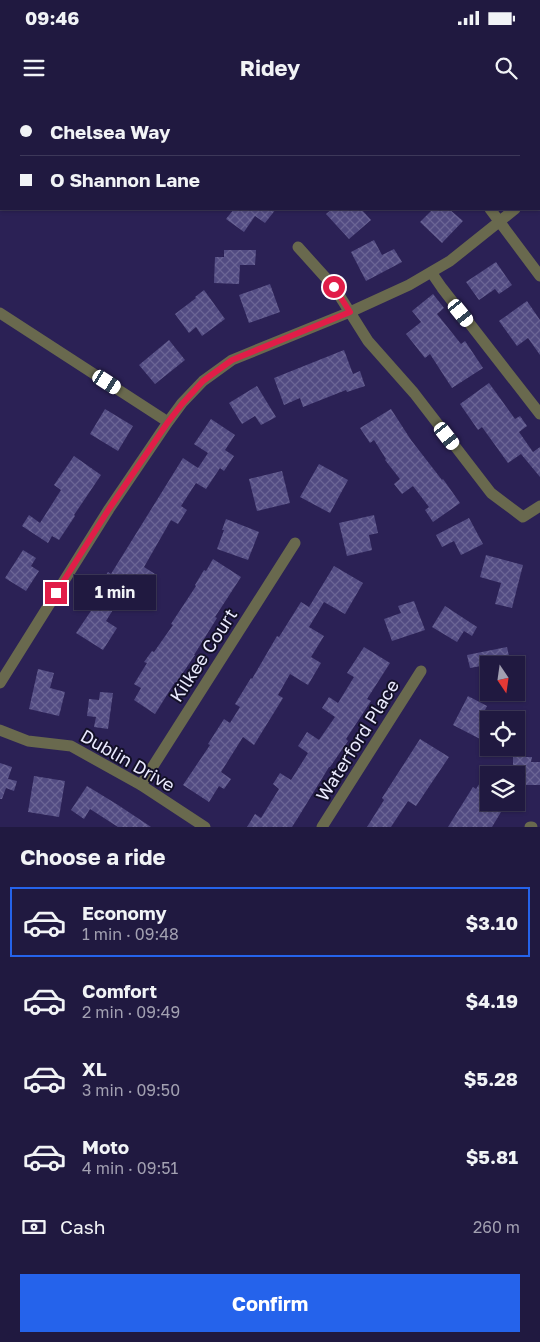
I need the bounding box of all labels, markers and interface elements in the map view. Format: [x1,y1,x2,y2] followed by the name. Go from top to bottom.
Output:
[25,6,79,29] text: 09:46
[20,54,48,82] icon: menu
[240,54,300,81] text: Ridey
[492,54,520,82] icon: search
[50,120,170,143] text: Chelsea Way
[50,168,200,191] text: O Shannon Lane
[323,276,345,298] route start
[445,297,476,329] car
[90,368,123,396] car
[431,420,462,452] car
[74,576,156,610] callout: 1 min
[45,582,67,604] route end
[95,582,135,602] text: 1 min
[165,604,241,706] street label: Kilkee Court
[480,656,525,701] north arrow
[480,656,525,811] map controls
[311,675,403,805] street label: Waterford Place
[480,711,525,756] button: locate
[77,724,179,796] street label: Dublin Drive
[480,766,525,811] button: layers
[20,843,166,870] text: Choose a ride
[22,900,67,945] icon: car
[82,901,167,924] text: Economy
[465,911,518,934] text: $3.10
[82,924,179,944] text: 1 min · 09:48
[22,978,67,1023] icon: car
[82,979,157,1002] text: Comfort
[465,989,518,1012] text: $4.19
[82,1002,180,1022] text: 2 min · 09:49
[22,1056,67,1101] icon: car
[82,1057,107,1080] text: XL
[464,1067,518,1090] text: $5.28
[82,1080,180,1100] text: 3 min · 09:50
[22,1134,67,1179] icon: car
[82,1135,129,1158] text: Moto
[466,1145,518,1168] text: $5.81
[82,1158,178,1178] text: 4 min · 09:51
[20,1213,48,1241] icon: cash
[60,1215,105,1238] text: Cash
[473,1217,520,1237] text: 260 m
[20,1274,520,1332] button: Confirm

